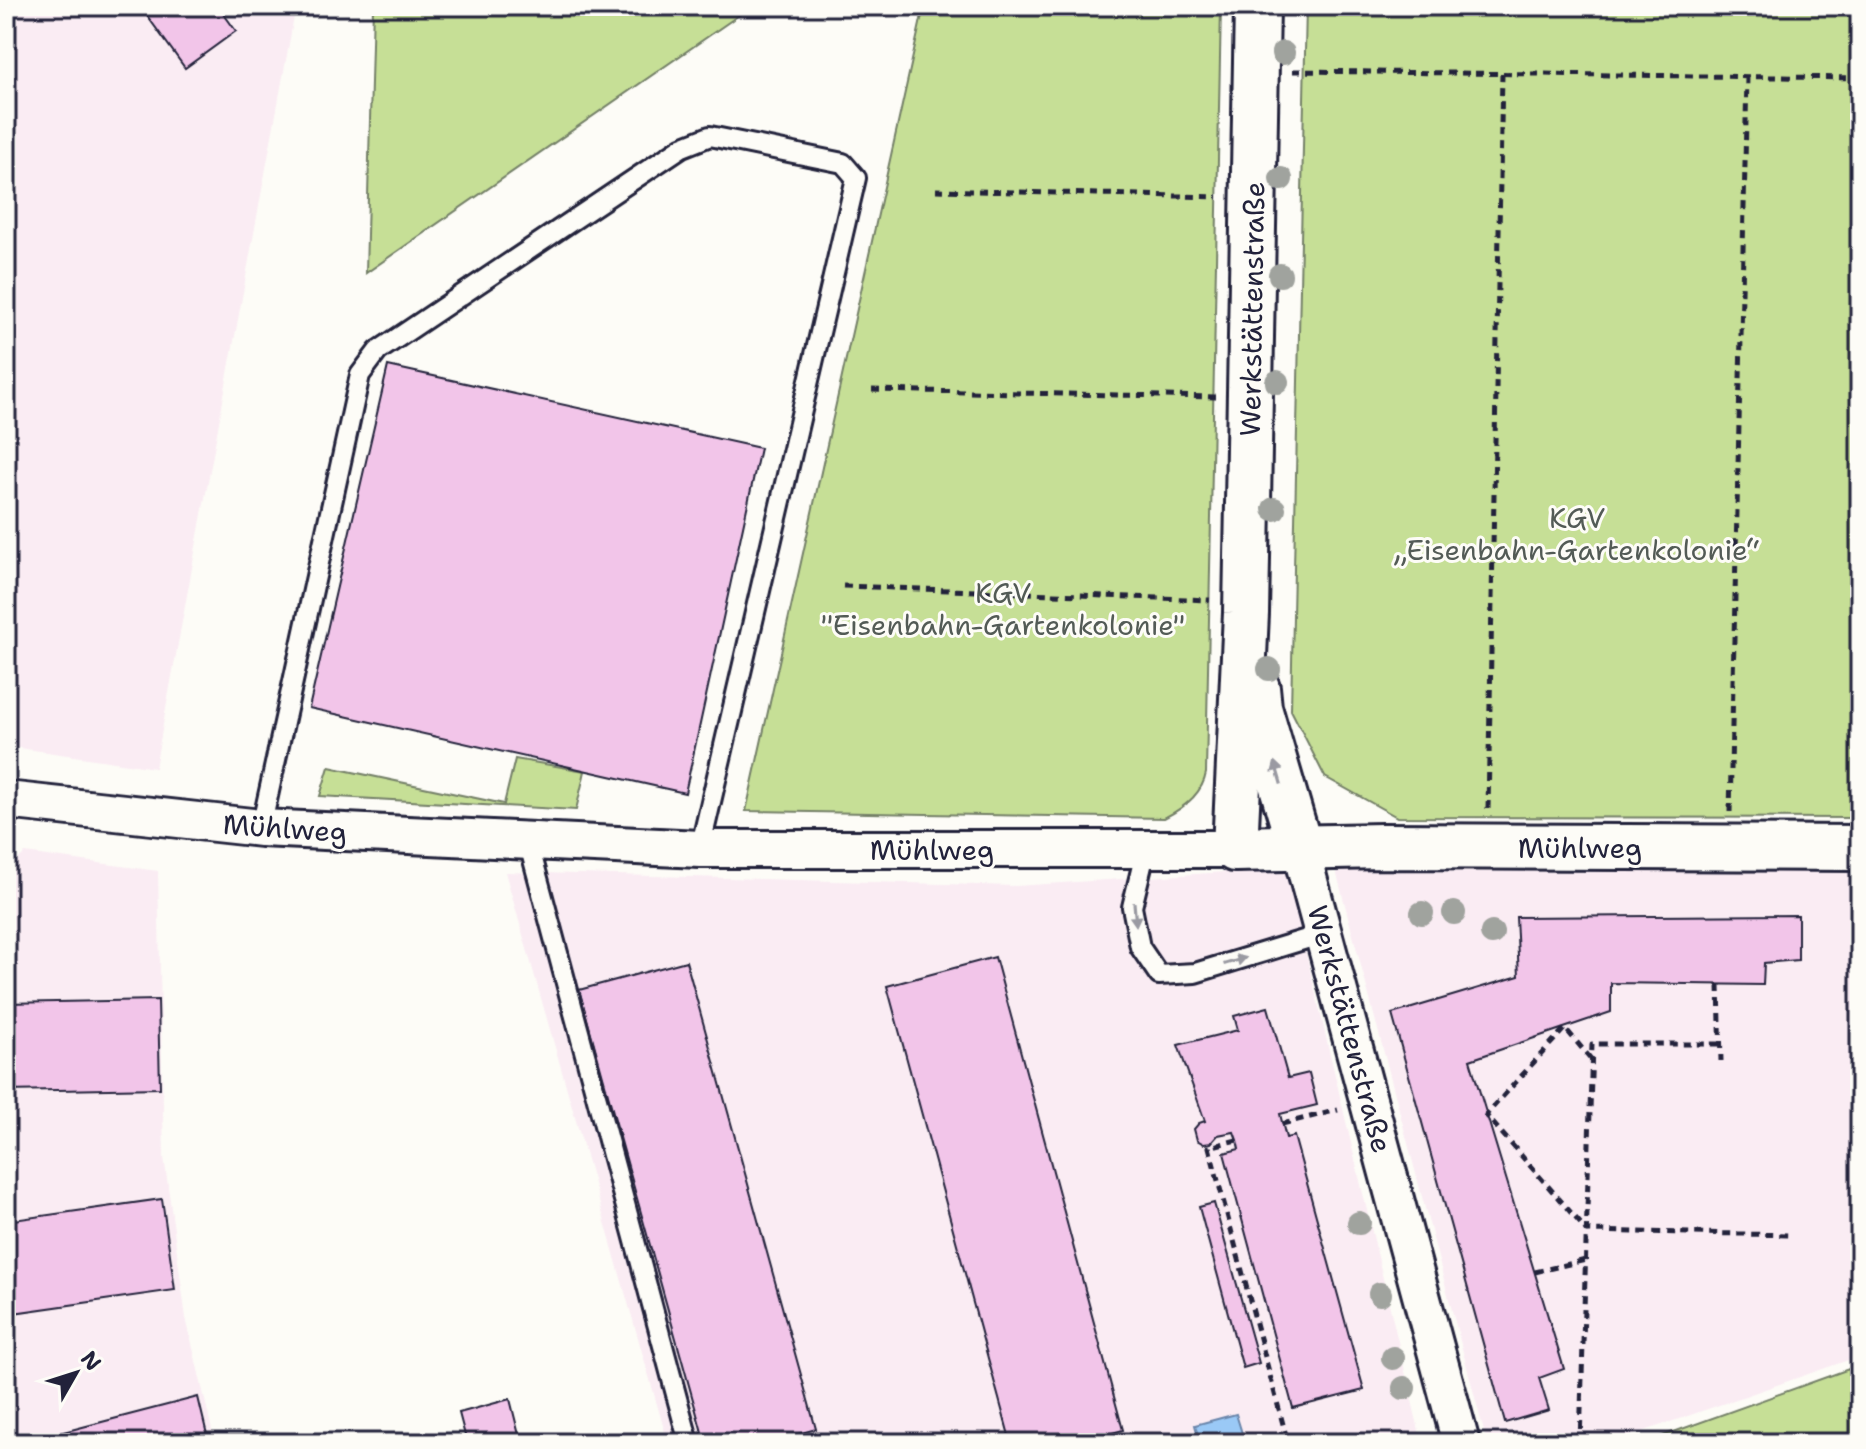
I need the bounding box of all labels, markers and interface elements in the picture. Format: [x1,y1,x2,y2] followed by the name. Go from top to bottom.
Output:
[1231,181,1273,437] street label: Werkstättenstraße
[1393,499,1760,569] park label: KGV „Eisenbahn-Gartenkolonie“
[821,574,1185,644] park label: KGV "Eisenbahn-Gartenkolonie"
[1271,760,1284,784] one-way arrow
[222,805,348,851] street label: Mühlweg
[1518,829,1642,867] street label: Mühlweg
[870,831,994,869] street label: Mühlweg
[1299,901,1401,1157] street label: Werkstättenstraße
[1129,902,1142,927] one-way arrow
[1223,954,1247,967] one-way arrow
[36,1333,116,1413] north arrow
[74,1345,108,1377] text: N

